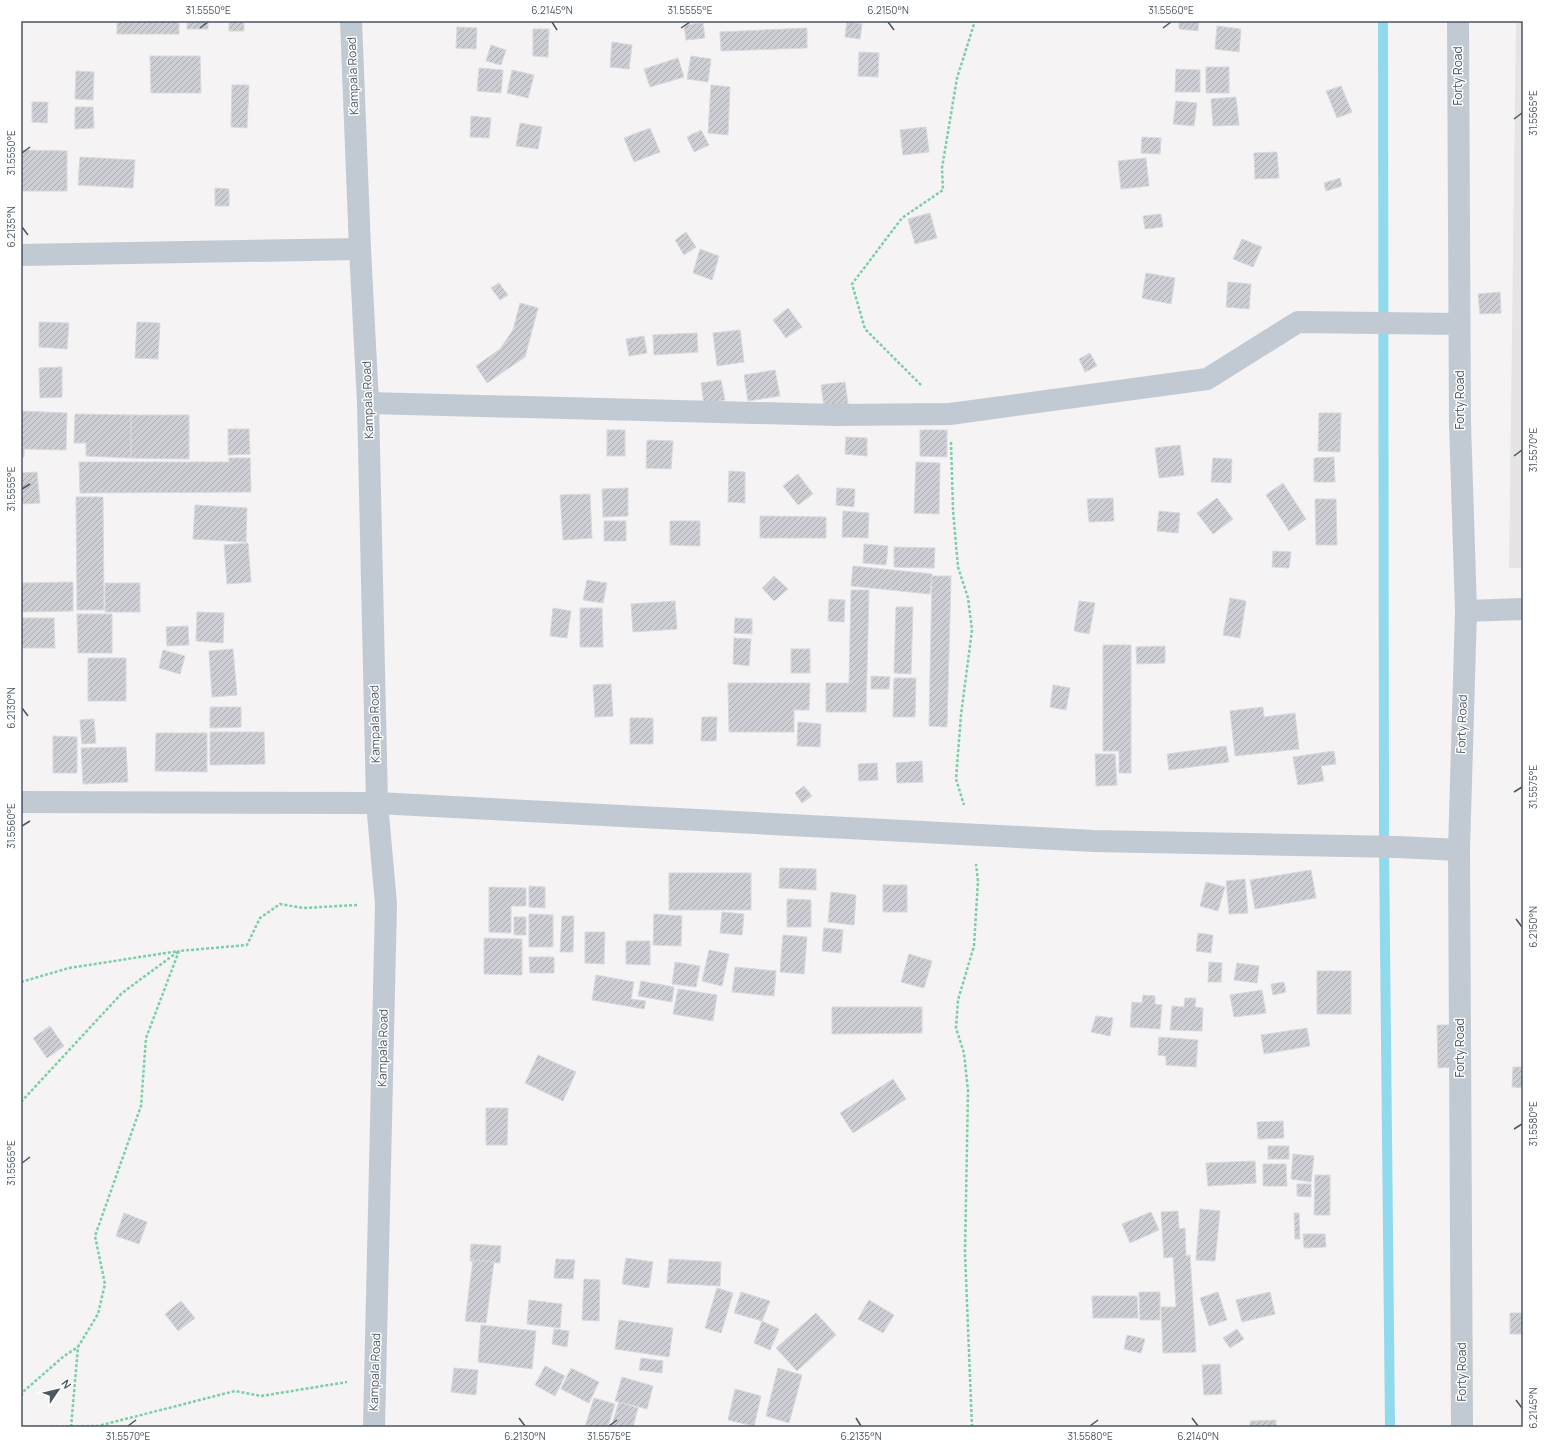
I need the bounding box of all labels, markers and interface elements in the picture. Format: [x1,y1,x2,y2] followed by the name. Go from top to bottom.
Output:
[185,3,231,17] text: 31.5550°E
[531,3,573,17] text: 6.2145°N
[668,3,713,17] text: 31.5555°E
[867,3,909,17] text: 6.2150°N
[1148,3,1194,17] text: 31.5560°E
[343,37,362,115] street label: Kampala Road
[1449,46,1466,106] street label: Forty Road
[1526,90,1540,136] text: 31.5565°E
[4,130,18,176] text: 31.5550°E
[4,206,18,248] text: 6.2135°N
[358,361,377,439] street label: Kampala Road
[1451,370,1468,430] street label: Forty Road
[1526,427,1540,472] text: 31.5570°E
[4,466,18,511] text: 31.5555°E
[365,685,384,763] street label: Kampala Road
[4,687,18,729] text: 6.2130°N
[1452,694,1471,754] street label: Forty Road
[1526,765,1540,809] text: 31.5575°E
[4,803,18,849] text: 31.5560°E
[1526,906,1540,948] text: 6.2150°N
[373,1009,392,1087] street label: Kampala Road
[1451,1018,1468,1078] street label: Forty Road
[1526,1101,1540,1147] text: 31.5580°E
[4,1140,18,1186] text: 31.5565°E
[365,1333,384,1411] street label: Kampala Road
[1453,1342,1470,1402] street label: Forty Road
[38,1370,78,1410] north arrow
[58,1376,75,1392] text: N
[1526,1387,1540,1429] text: 6.2145°N
[106,1429,151,1443] text: 31.5570°E
[504,1429,546,1443] text: 6.2130°N
[587,1429,631,1443] text: 31.5575°E
[841,1429,882,1443] text: 6.2135°N
[1067,1429,1113,1443] text: 31.5580°E
[1177,1429,1219,1443] text: 6.2140°N

